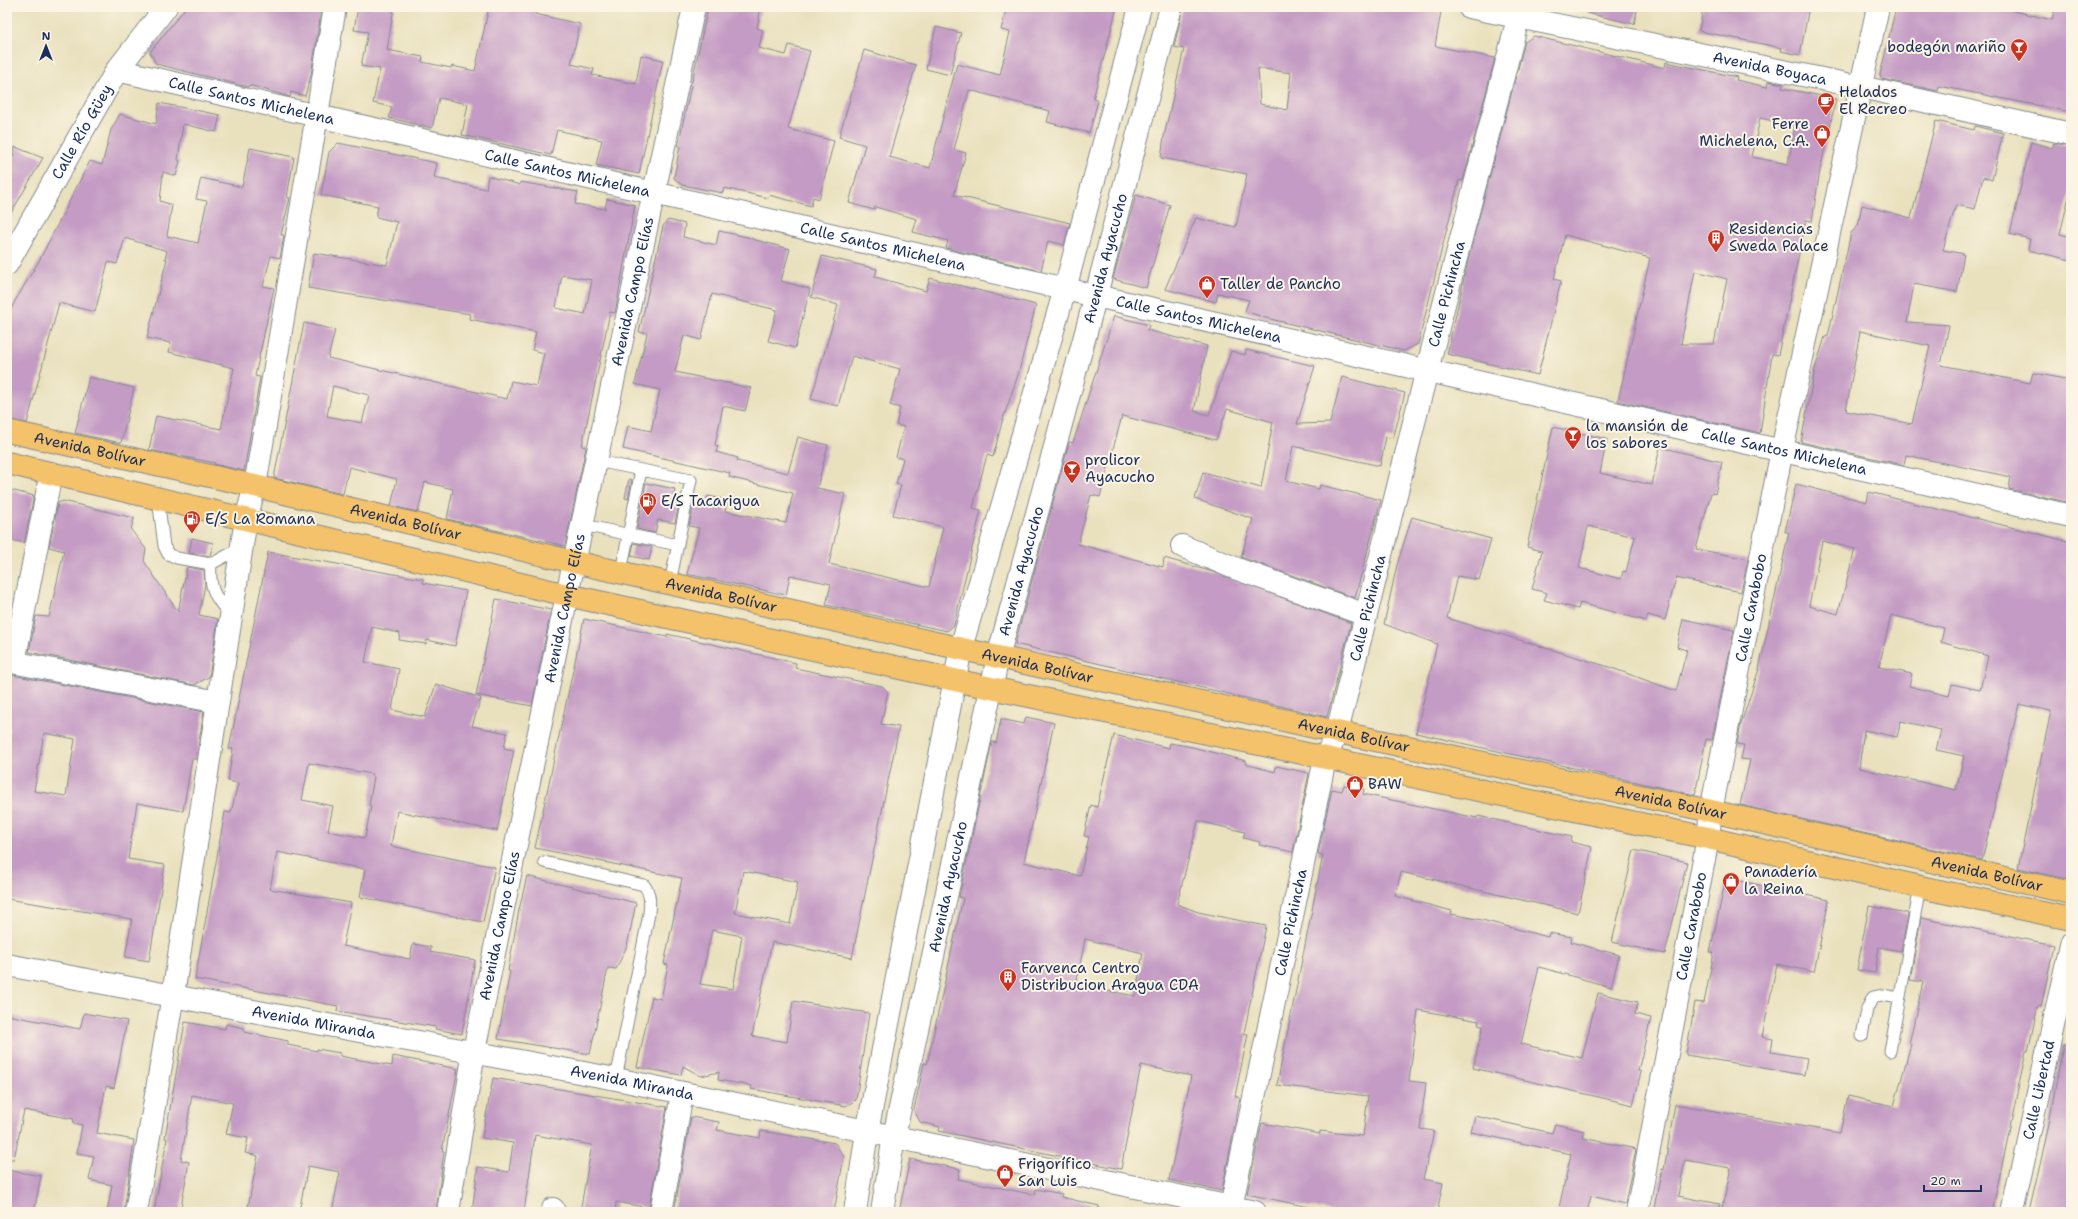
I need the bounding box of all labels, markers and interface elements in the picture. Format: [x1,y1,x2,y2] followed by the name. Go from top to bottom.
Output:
[26,26,66,66] north arrow
[42,29,51,44] text: N
[1887,37,2006,57] place label: bodegón mariño
[2009,37,2029,62] bar icon: bodegón mariño
[1711,47,1829,90] street label: Avenida Boyaca
[167,72,337,130] street label: Calle Santos Michelena
[47,81,117,183] street label: Calle Río Güey
[1839,82,1907,119] place label: Helados El Recreo
[1816,91,1836,116] cafe icon: Helados El Recreo
[1699,114,1809,151] place label: Ferre Michelena, C.A.
[1812,123,1832,148] shop icon: Ferre Michelena, C.A.
[483,144,653,202] street label: Calle Santos Michelena
[1079,191,1132,326] street label: Avenida Ayacucho
[607,215,658,368] street label: Avenida Campo Elías
[798,217,968,276] street label: Calle Santos Michelena
[1729,219,1829,256] place label: Residencias Sweda Palace
[1706,228,1726,253] building icon: Residencias Sweda Palace
[1423,238,1470,349] street label: Calle Pichincha
[1197,274,1217,299] shop icon: Taller de Pancho
[1220,274,1341,294] place label: Taller de Pancho
[1114,291,1284,348] street label: Calle Santos Michelena
[1586,416,1688,453] place label: la mansión de los sabores
[1699,423,1869,480] street label: Calle Santos Michelena
[1563,425,1583,450] bar icon: la mansión de los sabores
[32,427,148,472] street label: Avenida Bolívar
[1085,450,1155,487] place label: prolicor Ayacucho
[1062,459,1082,484] bar icon: prolicor Ayacucho
[638,491,658,516] fuel station icon: E/S Tacarigua
[661,491,760,511] place label: E/S Tacarigua
[348,499,464,545] street label: Avenida Bolívar
[994,504,1048,638] street label: Avenida Ayacucho
[182,509,202,534] fuel station icon: E/S La Romana
[205,509,316,529] place label: E/S La Romana
[539,532,590,685] street label: Avenida Campo Elías
[1345,552,1391,663] street label: Calle Pichincha
[1731,552,1771,664] street label: Calle Carabobo
[663,573,779,617] street label: Avenida Bolívar
[980,644,1096,688] street label: Avenida Bolívar
[1296,714,1412,757] street label: Avenida Bolívar
[1345,774,1365,799] shop icon: BAW
[1368,774,1402,794] place label: BAW
[1613,781,1729,824] street label: Avenida Bolívar
[924,819,972,954] street label: Avenida Ayacucho
[475,849,525,1002] street label: Avenida Campo Elías
[1929,851,2045,896] street label: Avenida Bolívar
[1744,862,1818,899] place label: Panadería la Reina
[1270,866,1312,978] street label: Calle Pichincha
[1671,870,1711,982] street label: Calle Carabobo
[1721,871,1741,896] shop icon: Panadería la Reina
[1021,958,1199,995] place label: Farvenca Centro Distribucion Aragua CDA
[998,967,1018,992] building icon: Farvenca Centro Distribucion Aragua CDA
[250,1001,378,1044] street label: Avenida Miranda
[2018,1038,2060,1142] street label: Calle Libertad
[568,1061,696,1105] street label: Avenida Miranda
[1018,1154,1091,1191] place label: Frigorífico San Luis
[995,1163,1015,1188] shop icon: Frigorífico San Luis
[1924,1167,1981,1193] scale bar
[1930,1173,1961,1189] text: 20 m

